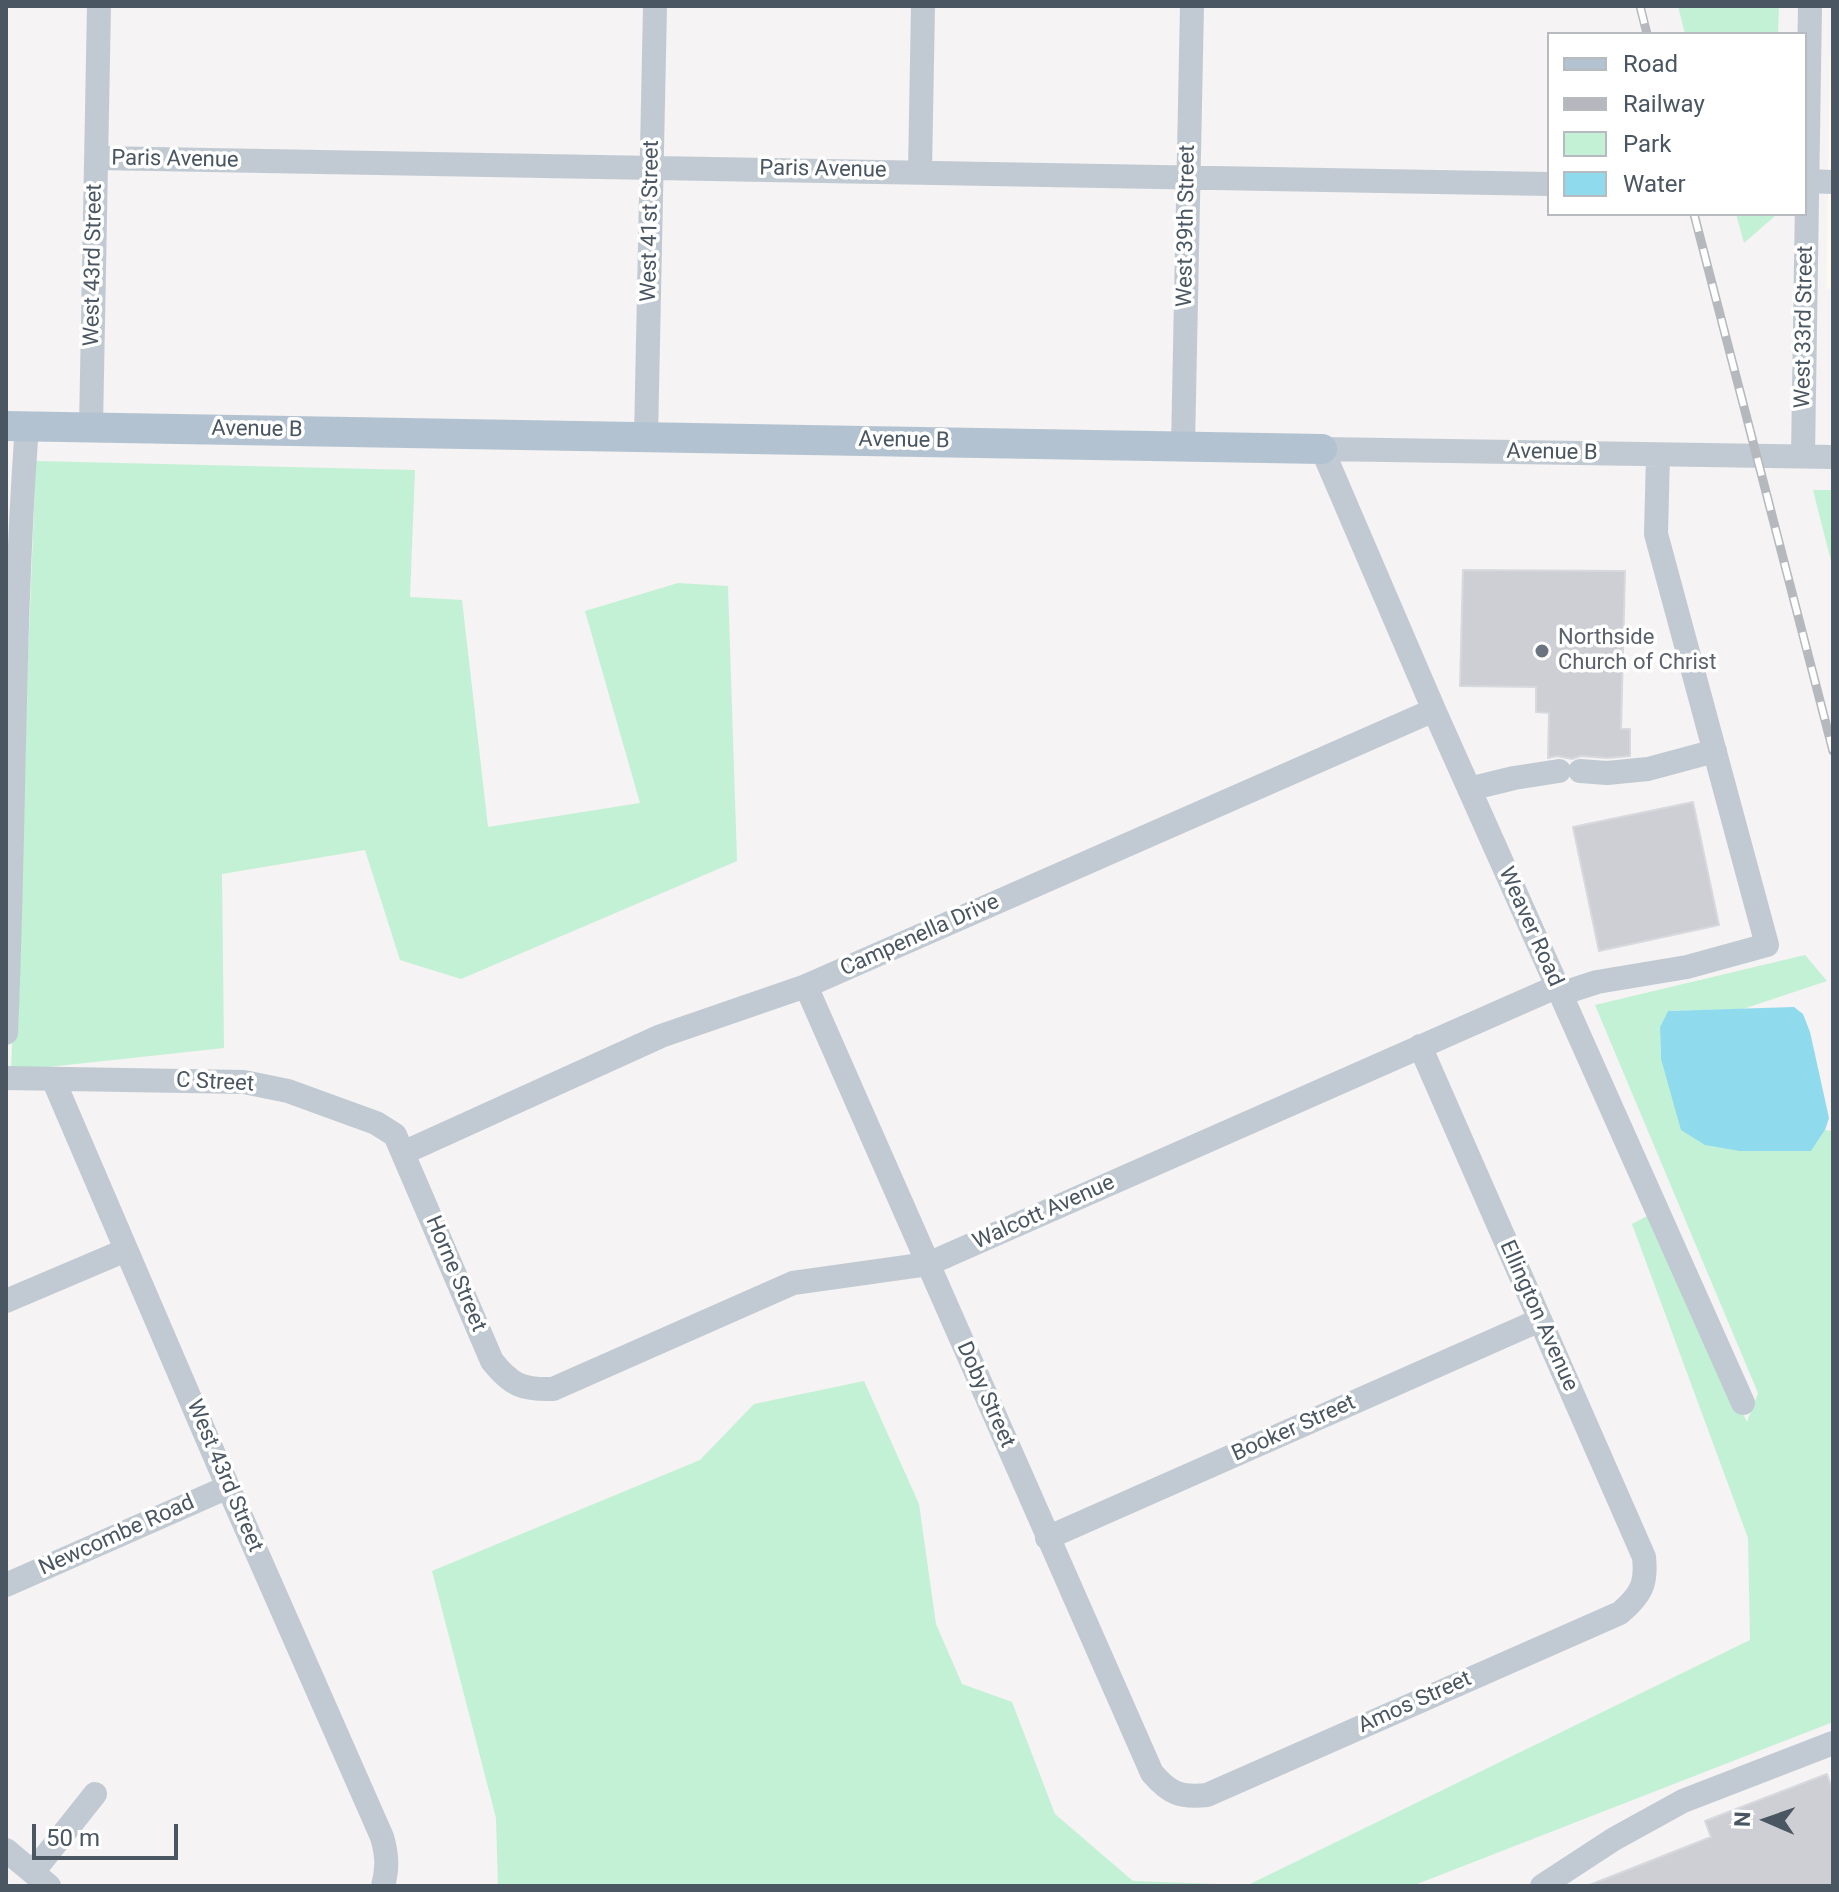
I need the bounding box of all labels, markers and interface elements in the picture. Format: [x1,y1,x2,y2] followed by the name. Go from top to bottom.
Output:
[1547,32,1807,216] legend
[1623,50,1678,78] text: Road
[1623,90,1705,118] text: Railway
[1623,130,1671,158] text: Park
[636,140,666,302] street label: West 41st Street
[1172,145,1202,307] street label: West 39th Street
[111,146,239,174] street label: Paris Avenue
[759,156,887,184] street label: Paris Avenue
[1623,170,1686,198] text: Water
[79,183,109,347] street label: West 43rd Street
[1790,245,1820,409] street label: West 33rd Street
[211,416,303,444] street label: Avenue B
[858,427,950,455] street label: Avenue B
[1506,439,1598,467] street label: Avenue B
[1558,625,1716,676] place label: Northside Church of Christ
[1533,642,1551,660] marker: Northside Church of Christ
[1492,863,1568,991] street label: Weaver Road
[837,889,1003,983] street label: Campenella Drive
[175,1068,255,1098] street label: C Street
[969,1170,1119,1256] street label: Walcott Avenue
[419,1212,491,1336] street label: Horne Street
[1493,1237,1583,1395] street label: Ellington Avenue
[950,1338,1020,1452] street label: Doby Street
[1228,1390,1360,1468] street label: Booker Street
[180,1396,268,1556] street label: West 43rd Street
[35,1490,199,1582] street label: Newcombe Road
[1354,1666,1476,1740] street label: Amos Street
[1727,1780,1807,1860] north arrow
[36,1808,182,1858] scale bar
[1730,1811,1755,1827] text: N
[46,1824,100,1852] text: 50 m

